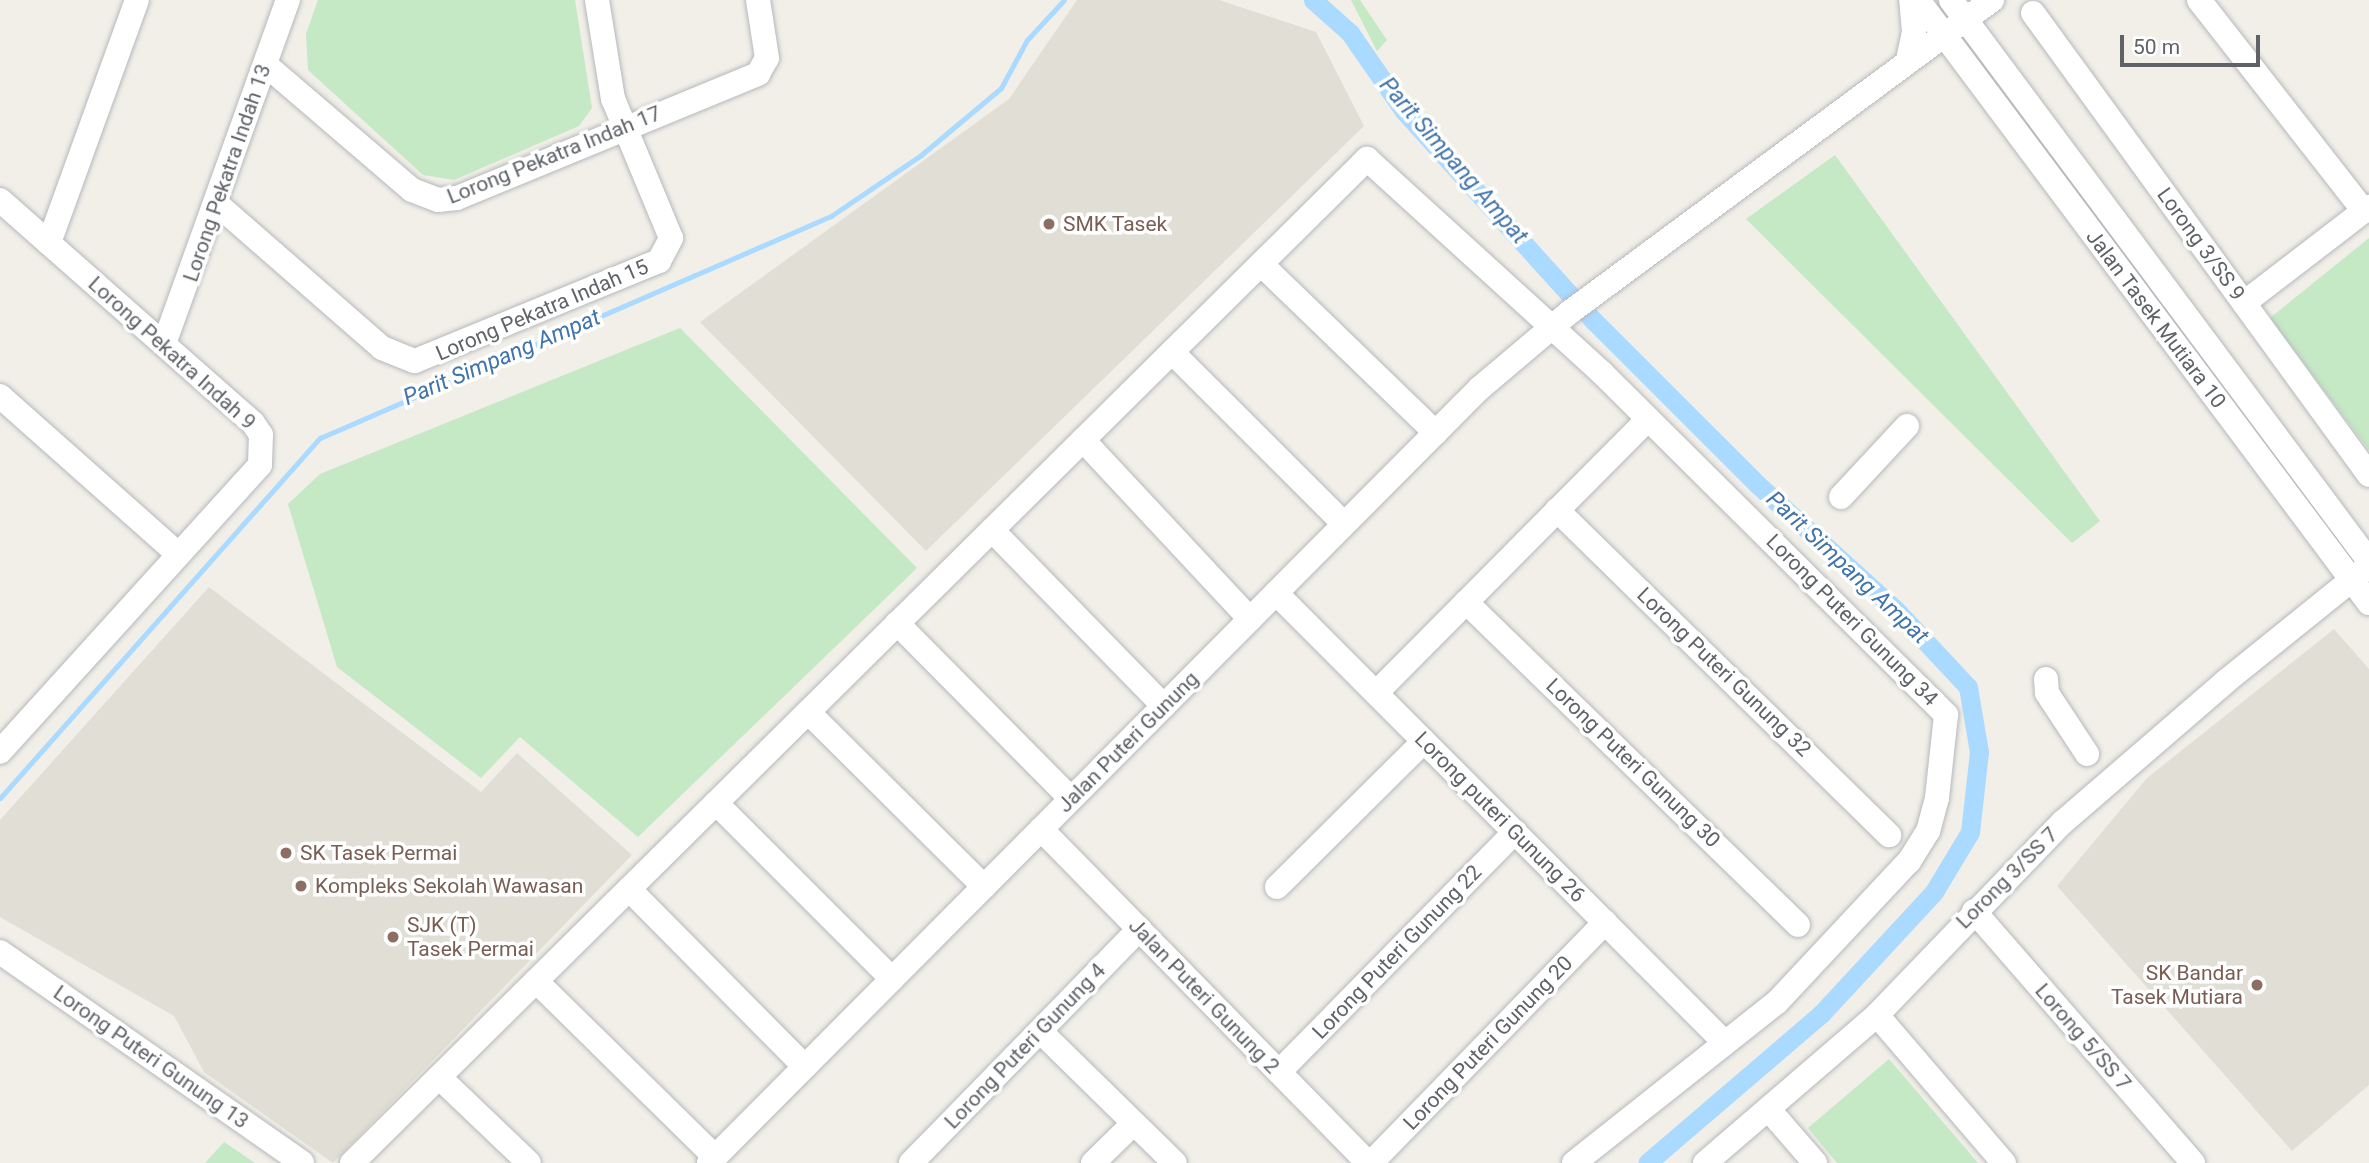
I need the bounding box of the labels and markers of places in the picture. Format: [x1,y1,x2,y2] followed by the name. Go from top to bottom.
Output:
[1063,211,1168,237] place label: SMK Tasek
[1041,216,1057,232] marker: SMK Tasek
[300,840,458,866] place label: SK Tasek Permai
[278,845,294,861] marker: SK Tasek Permai
[315,873,583,899] place label: Kompleks Sekolah Wawasan
[293,878,309,894] marker: Kompleks Sekolah Wawasan
[407,912,534,962] place label: SJK (T) Tasek Permai
[385,929,401,945] marker: SJK (T) Tasek Permai
[2111,960,2243,1010] place label: SK Bandar Tasek Mutiara
[2249,977,2265,993] marker: SK Bandar Tasek Mutiara

